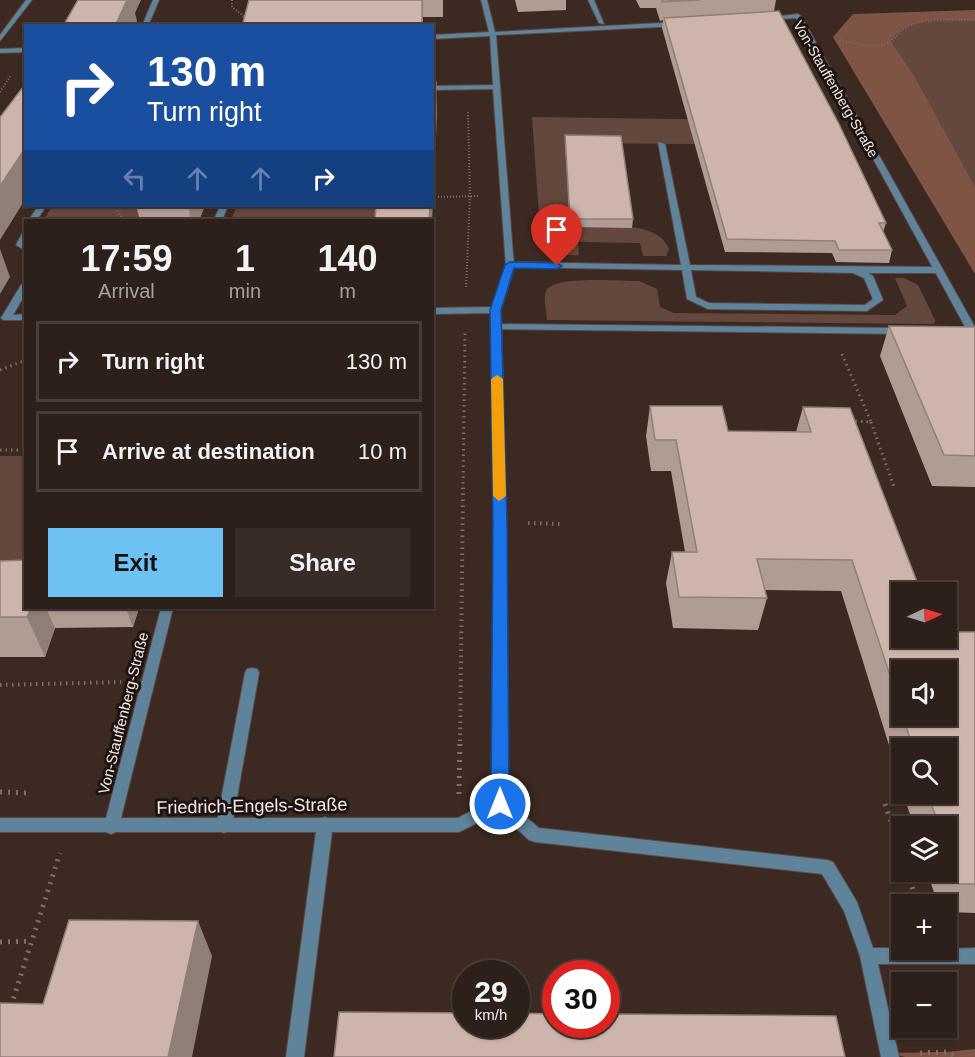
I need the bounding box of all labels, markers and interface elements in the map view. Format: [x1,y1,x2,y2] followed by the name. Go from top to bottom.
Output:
[790,18,882,160] street label: Von-Stauffenberg-Straße
[48,48,126,126] icon: right
[147,48,266,95] text: 130 m
[147,97,262,127] text: Turn right
[118,162,151,195] icon: left
[181,162,214,195] icon: ahead
[244,162,277,195] icon: ahead
[307,162,340,195] icon: right
[531,204,582,266] pin
[540,213,573,246] icon: arrive
[80,238,172,279] text: 17:59
[235,238,255,279] text: 1
[317,238,378,279] text: 140
[98,280,155,302] text: Arrival
[229,280,261,302] text: min
[339,280,356,302] text: m
[51,345,84,378] icon: right
[102,349,204,374] text: Turn right
[346,349,407,374] text: 130 m
[51,435,84,468] icon: arrive
[102,439,315,464] text: Arrive at destination
[358,439,407,464] text: 10 m
[48,528,223,597] button: Exit
[235,528,410,597] button: Share
[891,582,957,648] north arrow
[891,582,957,1038] map controls
[95,630,151,796] street label: Von-Stauffenberg-Straße
[891,660,957,726] button: sound
[891,738,957,804] button: search
[468,772,532,836] position arrow
[156,794,348,818] street label: Friedrich-Engels-Straße
[891,816,957,882] button: layers
[891,894,957,960] button: +
[542,960,620,1038] speed limit sign: 30
[891,972,957,1038] button: −
[474,975,508,1008] text: 29
[475,1006,507,1023] text: km/h

